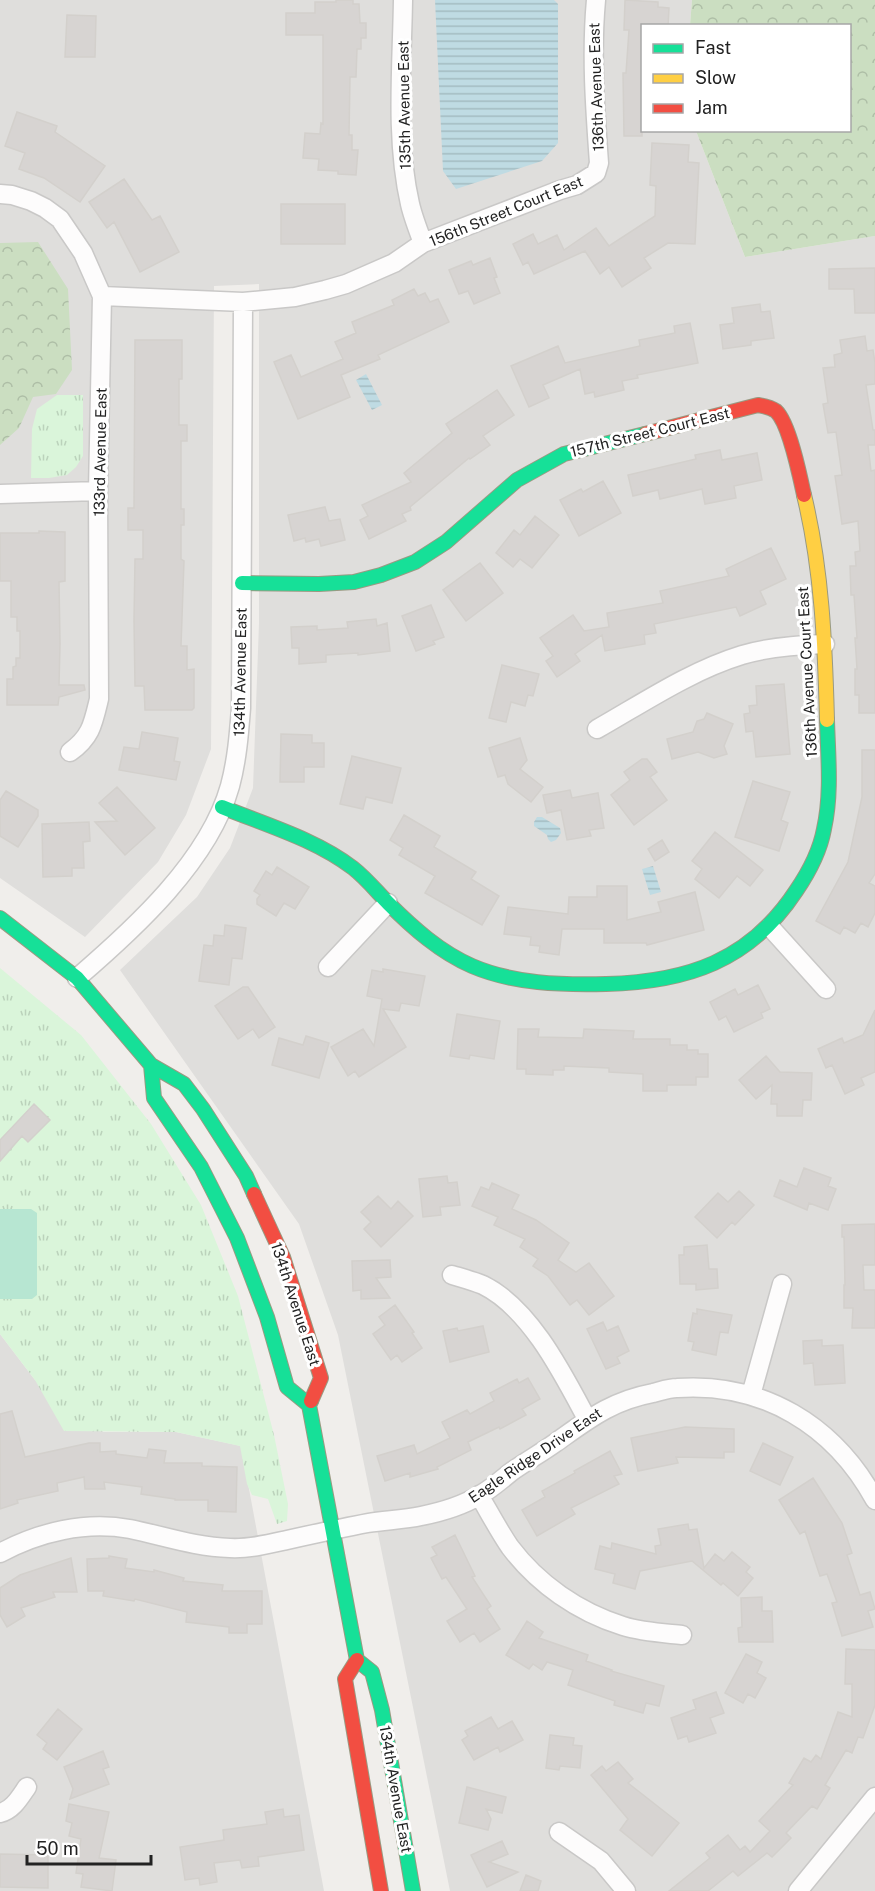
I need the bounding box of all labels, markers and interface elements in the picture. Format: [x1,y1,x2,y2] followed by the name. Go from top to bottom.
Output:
[585,22,607,152] street label: 136th Avenue East
[641,24,851,132] legend
[695,37,731,58] text: Fast
[394,40,414,170] street label: 135th Avenue East
[695,67,736,88] text: Slow
[695,97,728,118] text: Jam
[427,172,585,250] street label: 156th Street Court East
[90,387,110,517] street label: 133rd Avenue East
[569,404,732,460] street label: 157th Street Court East
[794,586,820,758] street label: 136th Avenue Court East
[230,607,250,737] street label: 134th Avenue East
[268,1240,324,1368] street label: 134th Avenue East
[465,1404,605,1506] street label: Eagle Ridge Drive East
[376,1724,416,1854] street label: 134th Avenue East
[27,1828,152,1866] scale bar
[36,1838,79,1859] text: 50 m

